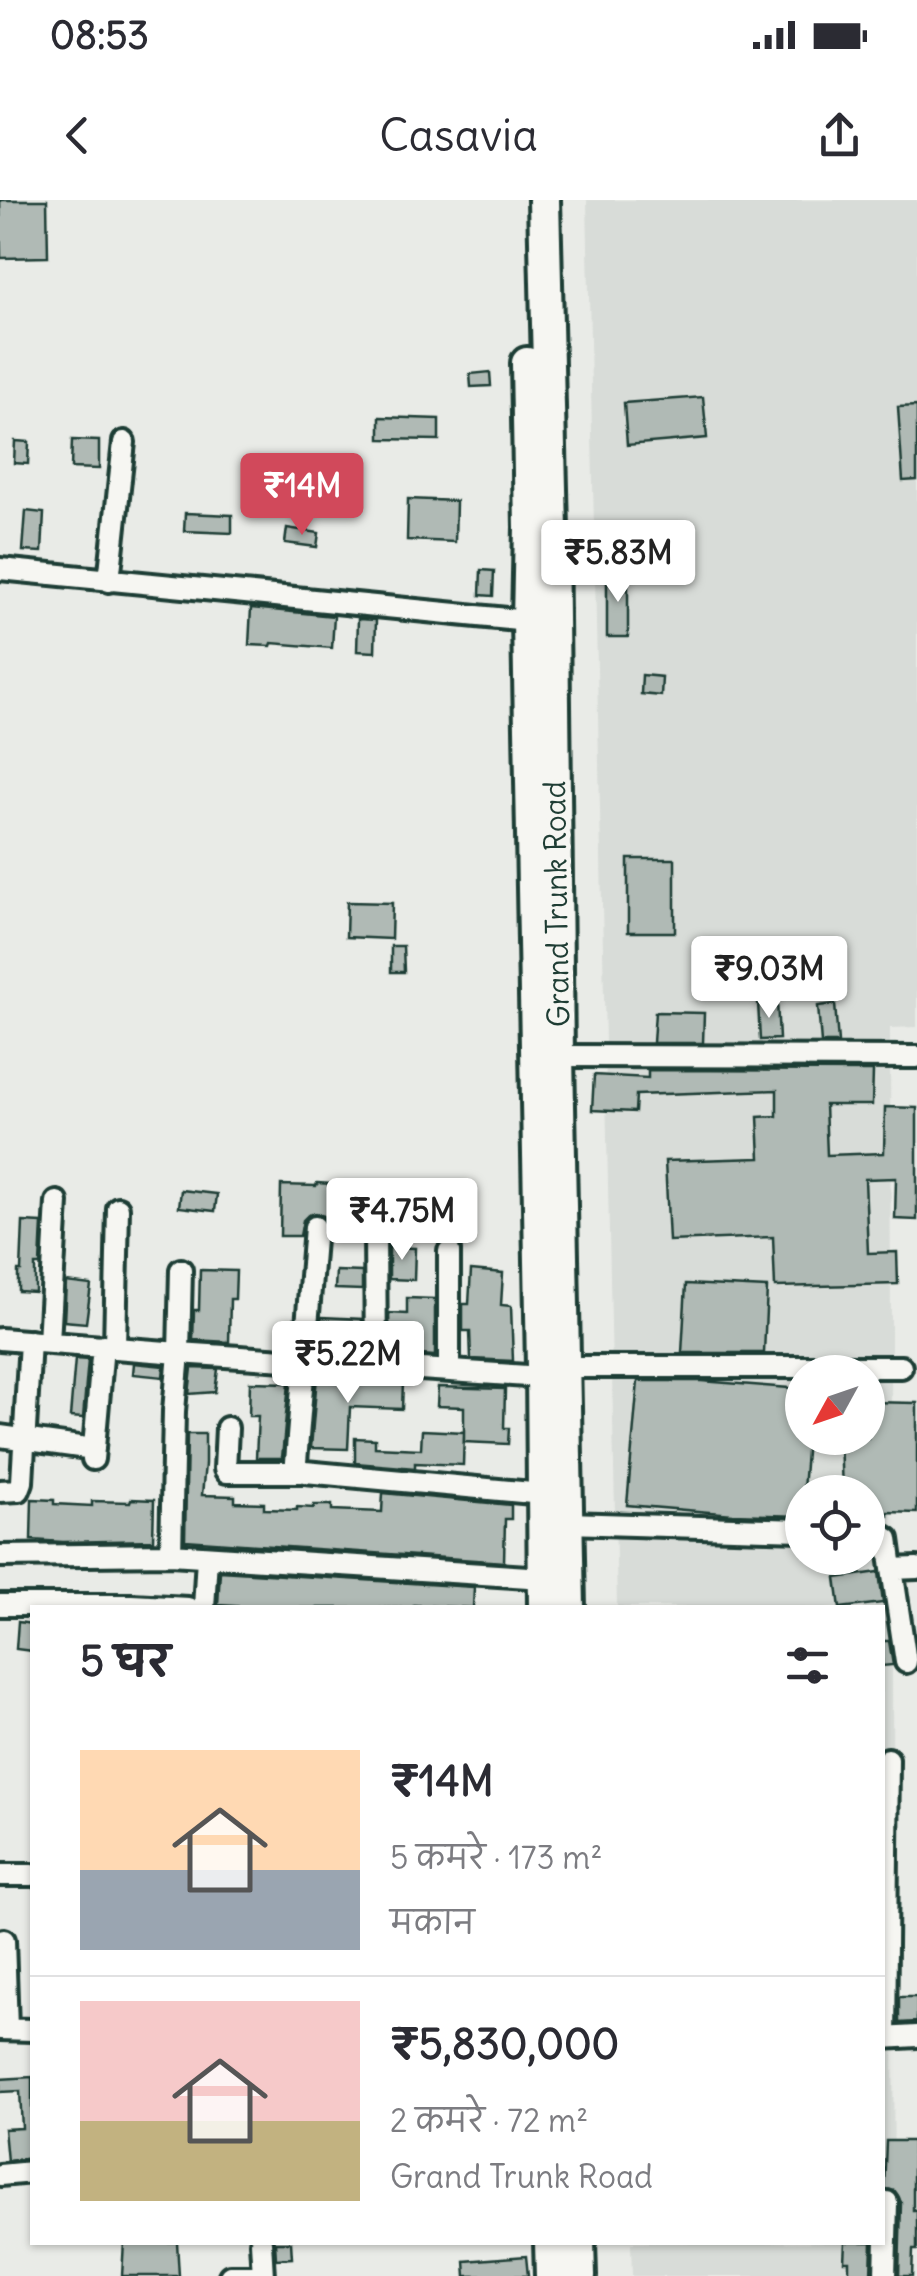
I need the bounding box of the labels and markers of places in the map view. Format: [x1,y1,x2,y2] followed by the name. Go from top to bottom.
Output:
[243,453,361,538] pin: ₹14M
[537,520,699,605] pin: ₹5.83M
[688,936,850,1021] pin: ₹9.03M
[321,1178,483,1263] pin: ₹4.75M
[267,1321,429,1406] pin: ₹5.22M

